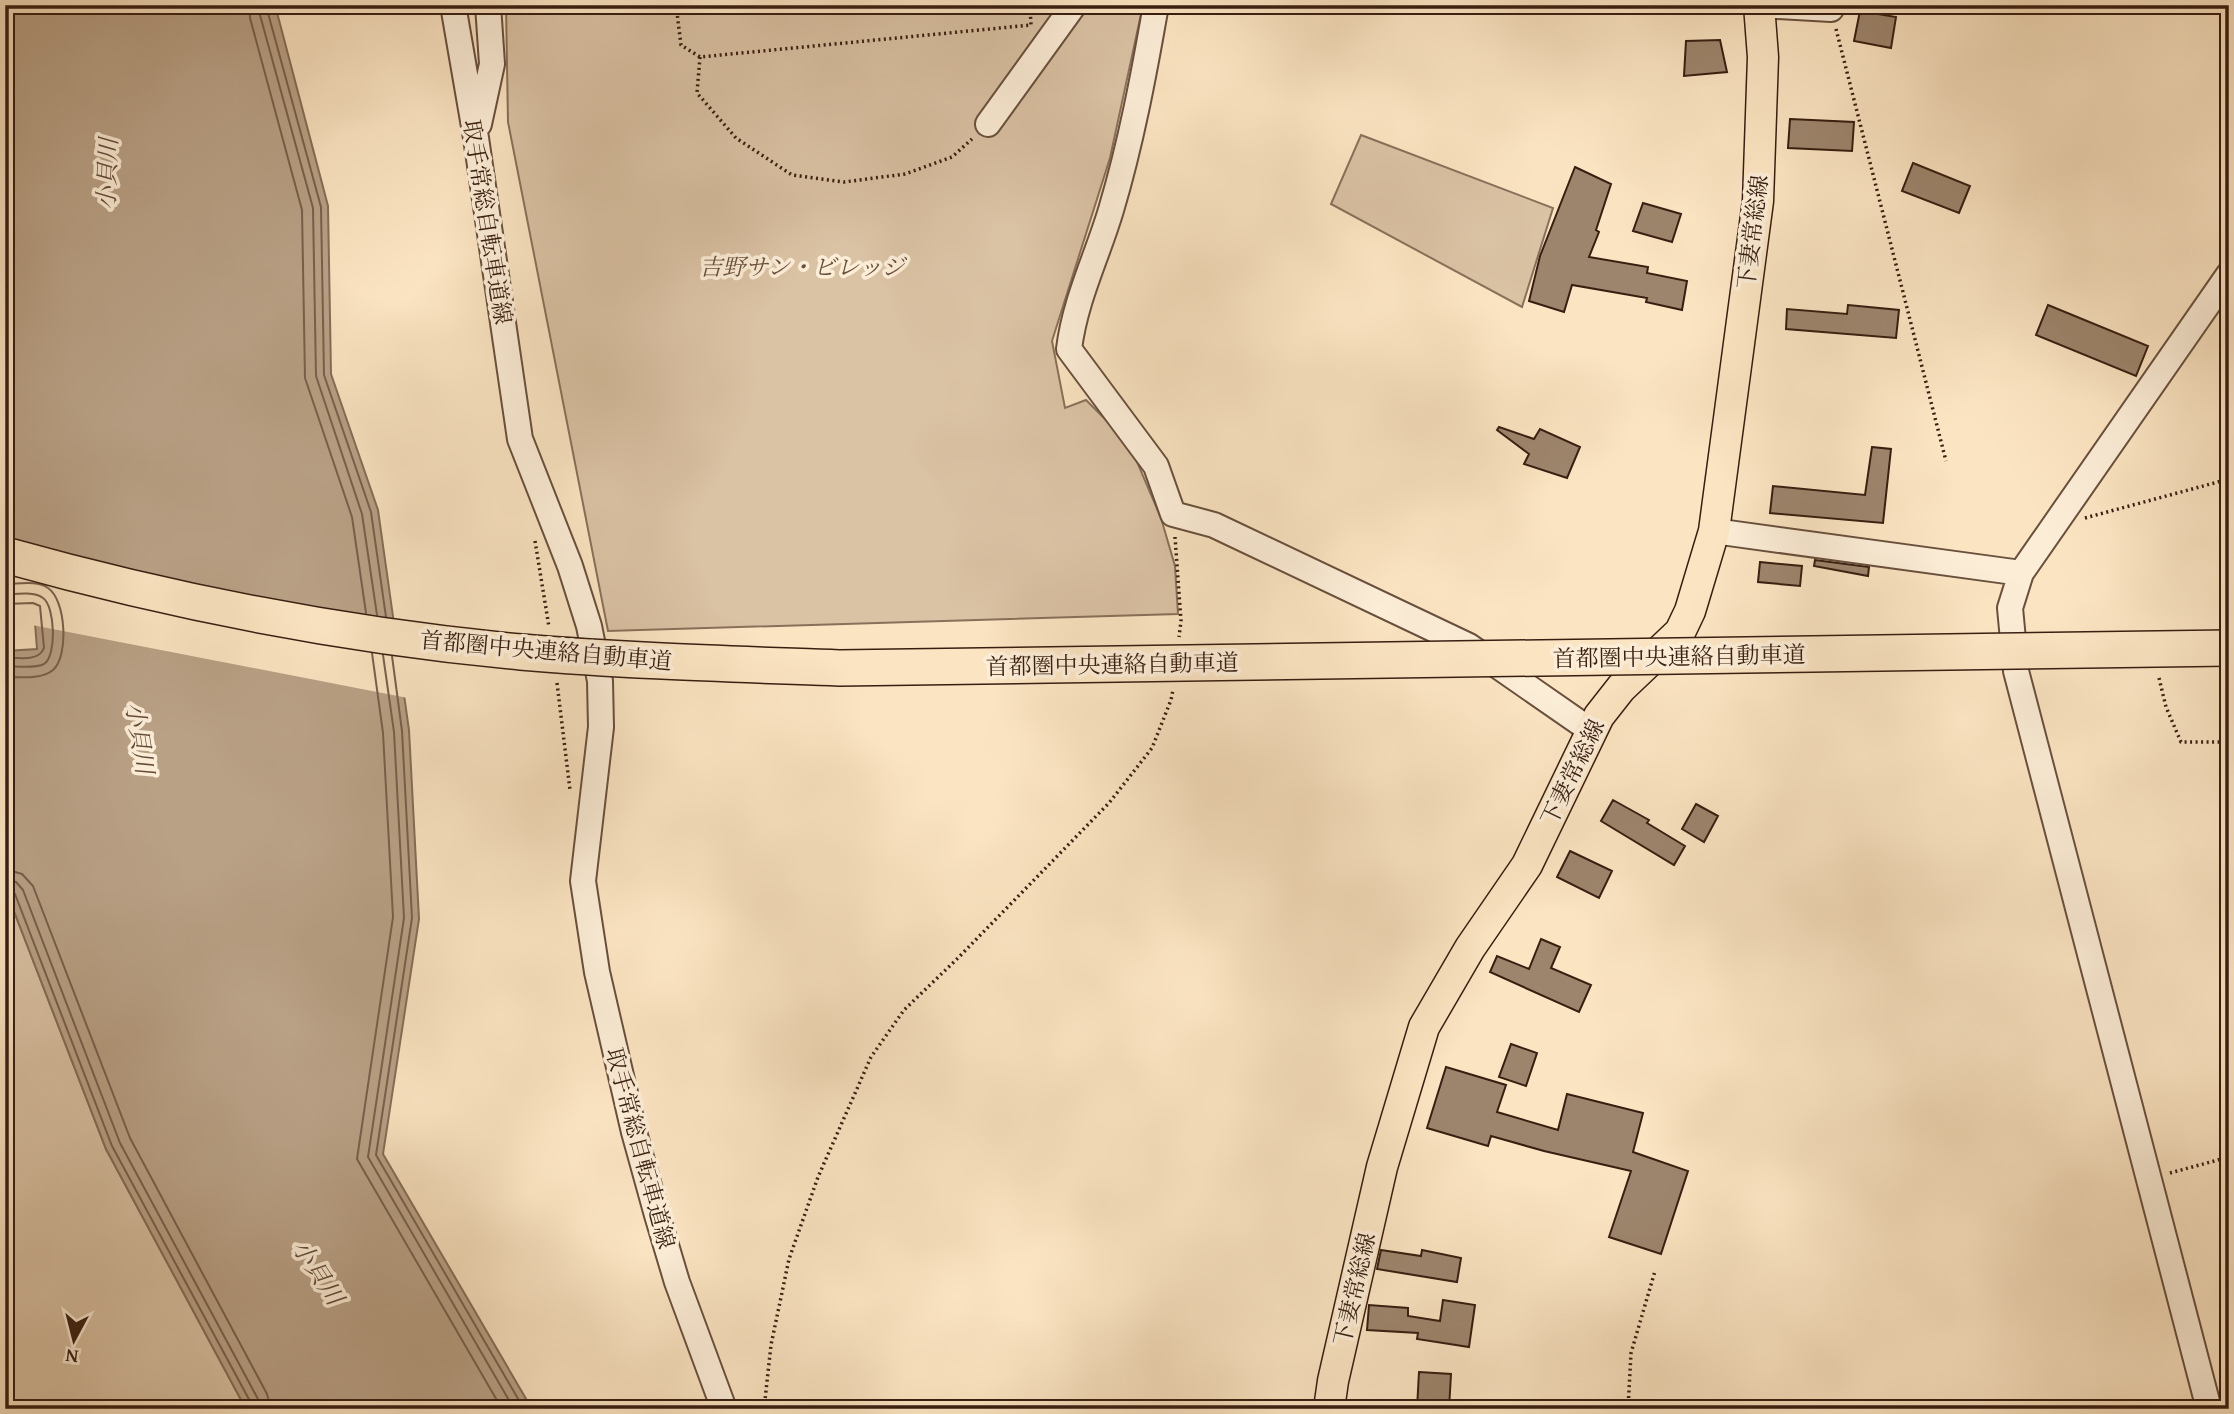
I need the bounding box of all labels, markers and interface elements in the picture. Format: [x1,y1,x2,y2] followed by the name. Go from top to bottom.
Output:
[456,117,520,327] street label: 取手常総自転車道線
[88,134,126,211] water label: 小貝川
[1729,173,1775,291] street label: 下妻常総線
[699,250,908,283] park label: 吉野サン・ビレッジ
[419,623,673,677] street label: 首都圏中央連絡自動車道
[1552,637,1806,675] street label: 首都圏中央連絡自動車道
[985,645,1239,683] street label: 首都圏中央連絡自動車道
[117,700,163,779] water label: 小貝川
[1532,713,1612,831] street label: 下妻常総線
[598,1044,684,1252] street label: 取手常総自転車道線
[1325,1229,1383,1349] street label: 下妻常総線
[284,1232,354,1314] water label: 小貝川
[38,1306,108,1376] north arrow
[64,1342,80,1372] text: N

